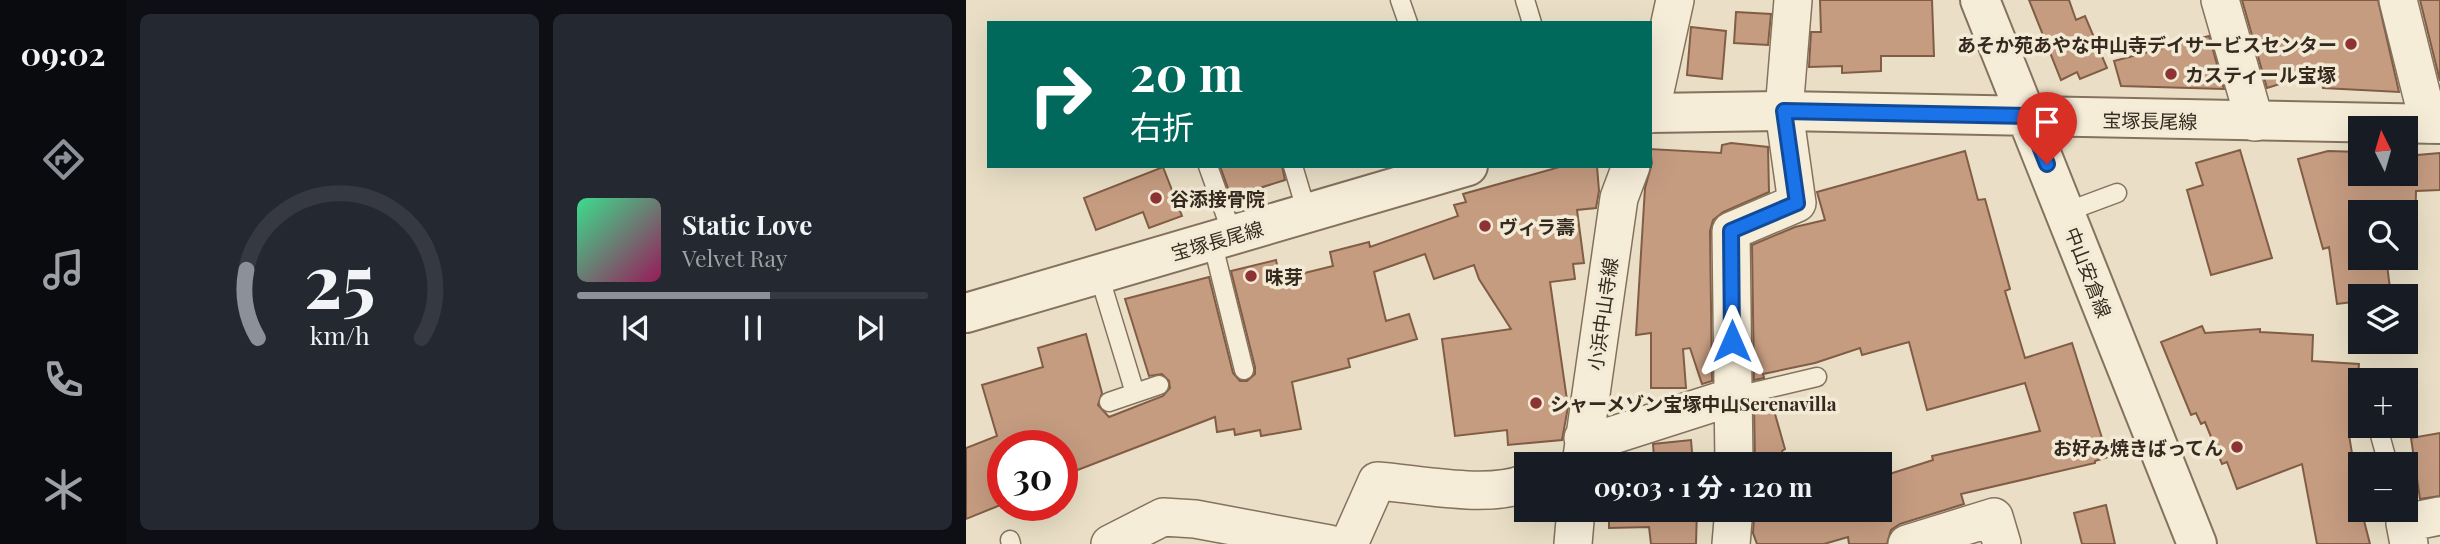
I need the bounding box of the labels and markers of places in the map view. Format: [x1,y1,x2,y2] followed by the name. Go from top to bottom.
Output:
[1957,31,2337,57] place label: あそか苑あやな中山寺デイサービスセンター
[2343,36,2359,52] marker: あそか苑あやな中山寺デイサービスセンター
[2185,61,2336,87] place label: カスティール宝塚
[2163,66,2179,82] marker: カスティール宝塚
[2017,92,2077,164] pin
[1170,185,1265,211] place label: 谷添接骨院
[1148,190,1164,206] marker: 谷添接骨院
[1499,213,1575,239] place label: ヴィラ壽
[1477,218,1493,234] marker: ヴィラ壽
[1265,263,1303,289] place label: 味芽
[1243,268,1259,284] marker: 味芽
[1550,390,1837,416] place label: シャーメゾン宝塚中山Serenavilla
[1528,395,1544,411] marker: シャーメゾン宝塚中山Serenavilla
[2053,434,2223,460] place label: お好み焼きばってん
[2229,439,2245,455] marker: お好み焼きばってん

